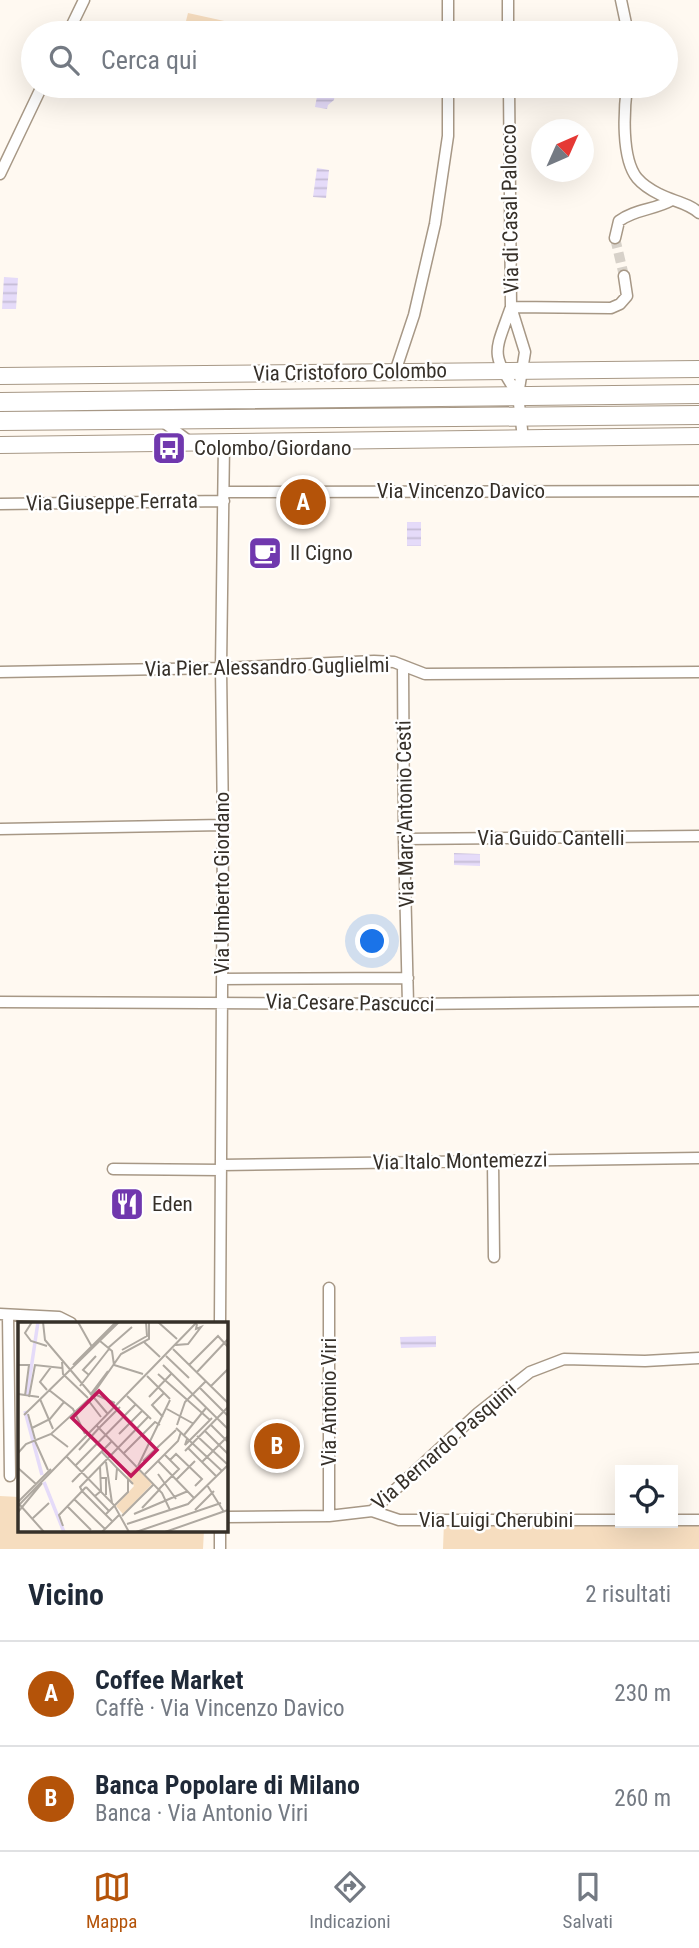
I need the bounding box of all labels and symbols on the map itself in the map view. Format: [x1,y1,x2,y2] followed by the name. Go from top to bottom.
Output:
[531,119,594,182] north arrow
[497,124,523,294] street label: Via di Casal Palocco
[253,358,447,386] street label: Via Cristoforo Colombo
[150,429,188,467] bus stop icon: Colombo/Giordano
[194,436,351,460] place label: Colombo/Giordano
[280,476,326,528] pin: A
[377,479,545,503] street label: Via Vincenzo Davico
[26,489,198,515] street label: Via Giuseppe Ferrata
[246,534,284,572] cafe icon: Il Cigno
[290,541,353,565] place label: Il Cigno
[144,653,390,681] street label: Via Pier Alessandro Guglielmi
[391,720,419,908] street label: Via Marc'Antonio Cesti
[210,792,234,974] street label: Via Umberto Giordano
[477,826,625,850] street label: Via Guido Cantelli
[355,924,389,958] your location
[265,990,435,1016] street label: Via Cesare Pascucci
[372,1147,548,1175] street label: Via Italo Montemezzi
[108,1185,146,1223] restaurant icon: Eden
[152,1192,193,1216] place label: Eden
[18,1322,228,1532] inset map
[317,1338,341,1466] street label: Via Antonio Viri
[367,1377,521,1515] street label: Via Bernardo Pasquini
[254,1420,300,1472] pin: B
[419,1508,573,1532] street label: Via Luigi Cherubini

